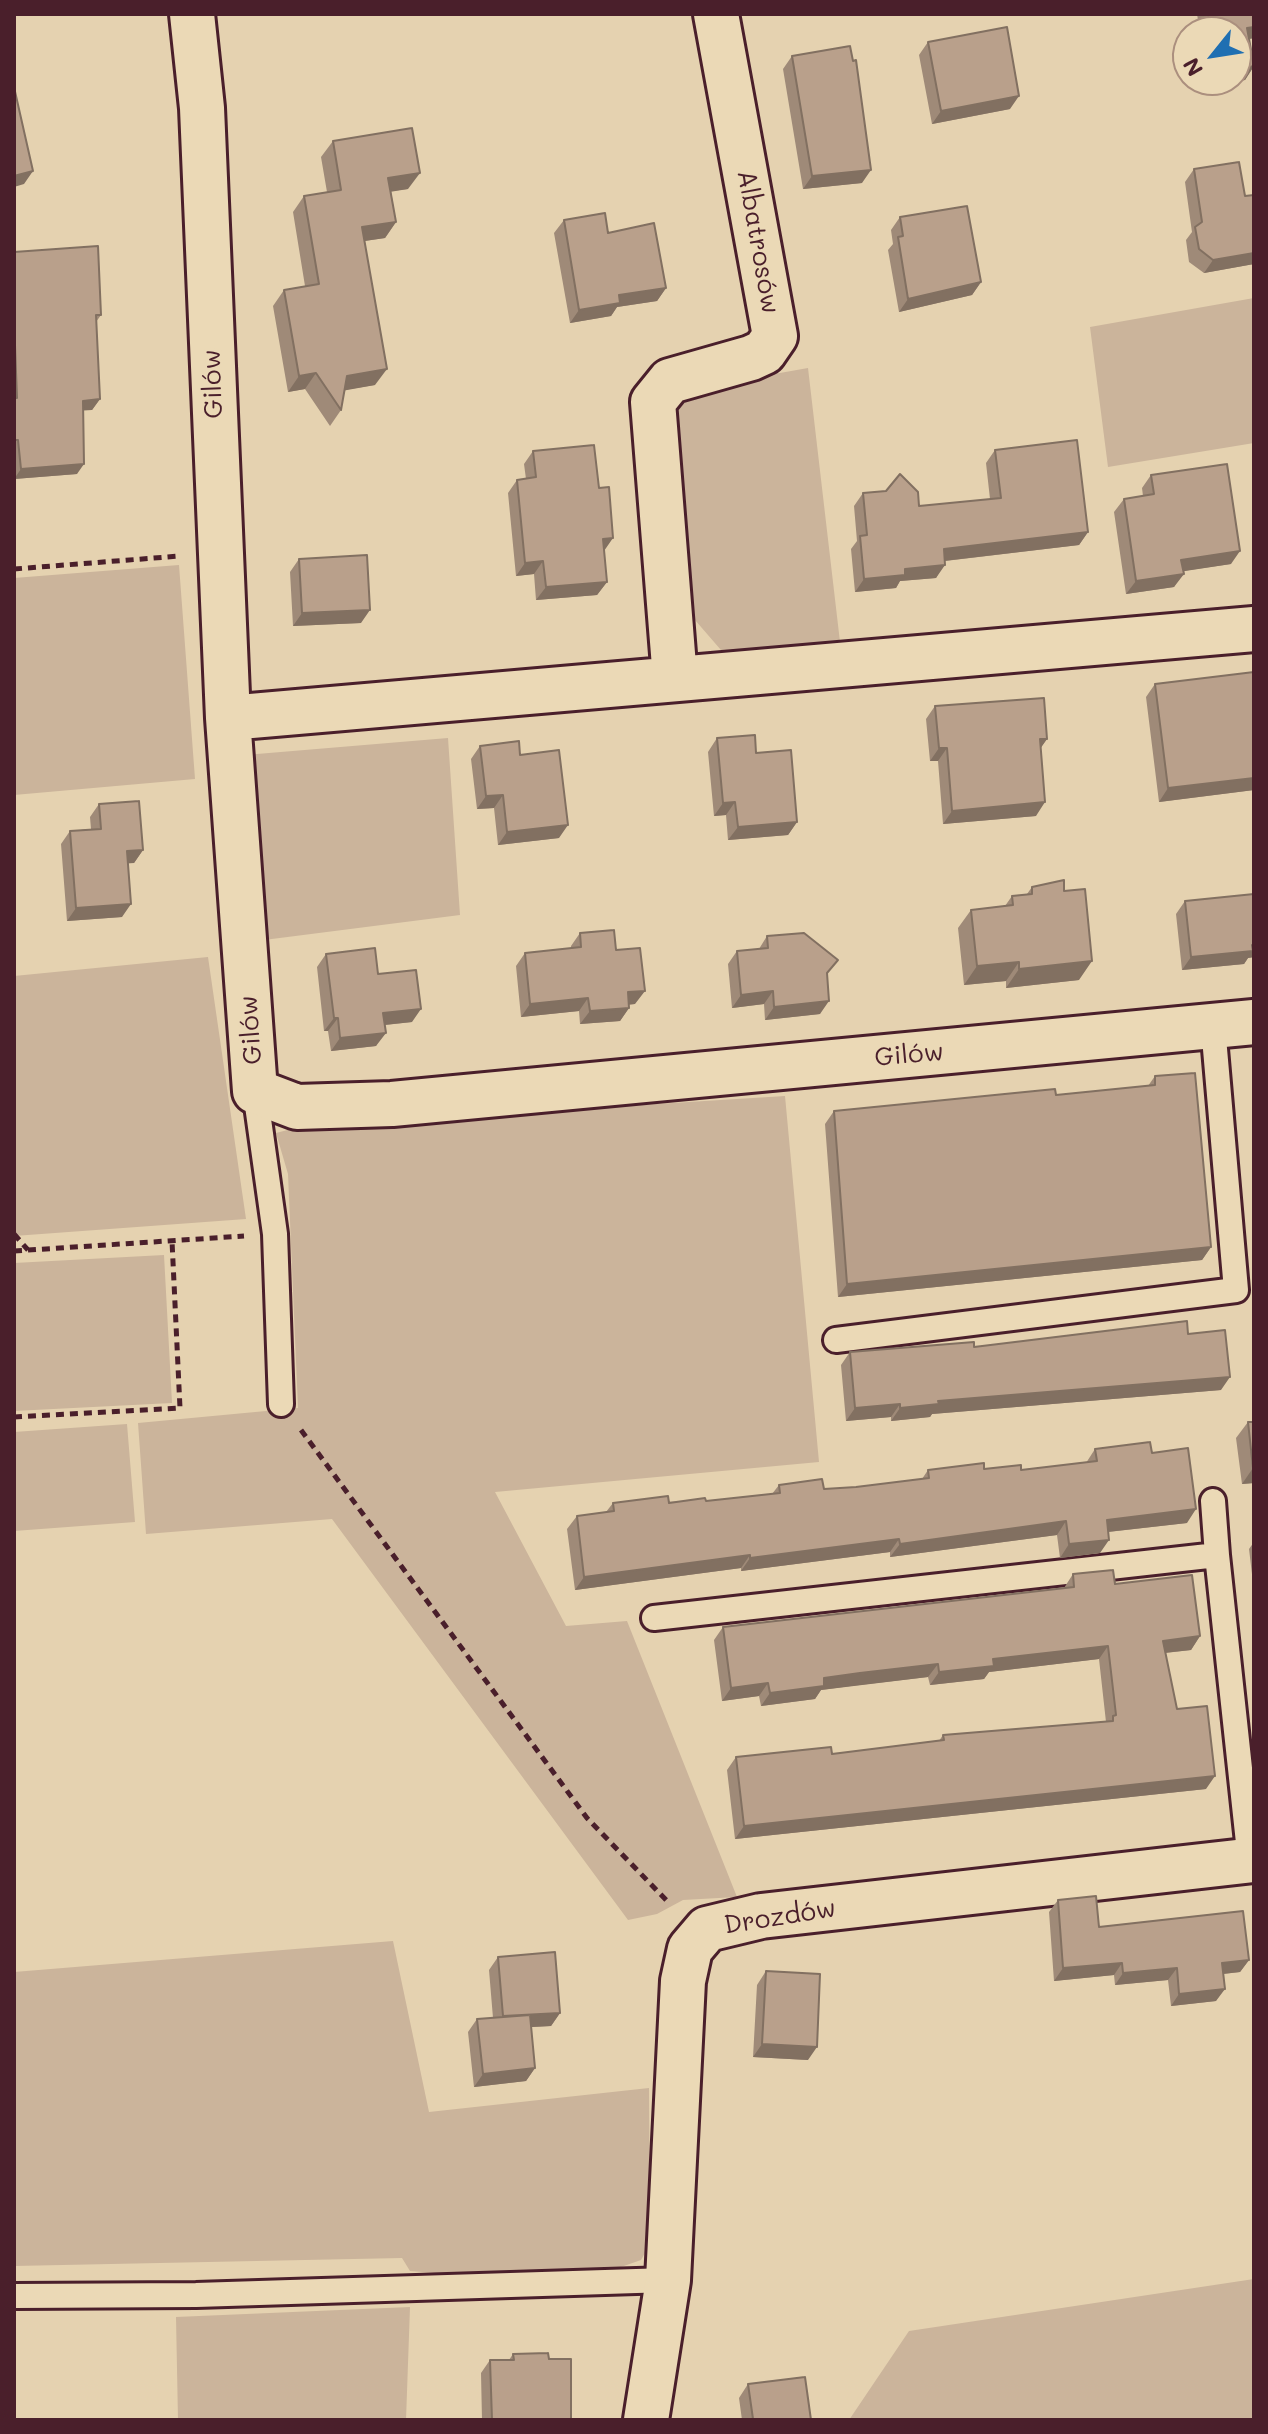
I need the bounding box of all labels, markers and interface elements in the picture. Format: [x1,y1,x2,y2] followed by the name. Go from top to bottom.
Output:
[1172,16,1252,96] north arrow
[1176,53,1209,82] text: N
[730,168,786,316] street label: Albatrosów
[196,349,230,419] street label: Gilów
[233,994,269,1066] street label: Gilów
[873,1036,945,1074] street label: Gilów
[722,1893,838,1941] street label: Drozdów

